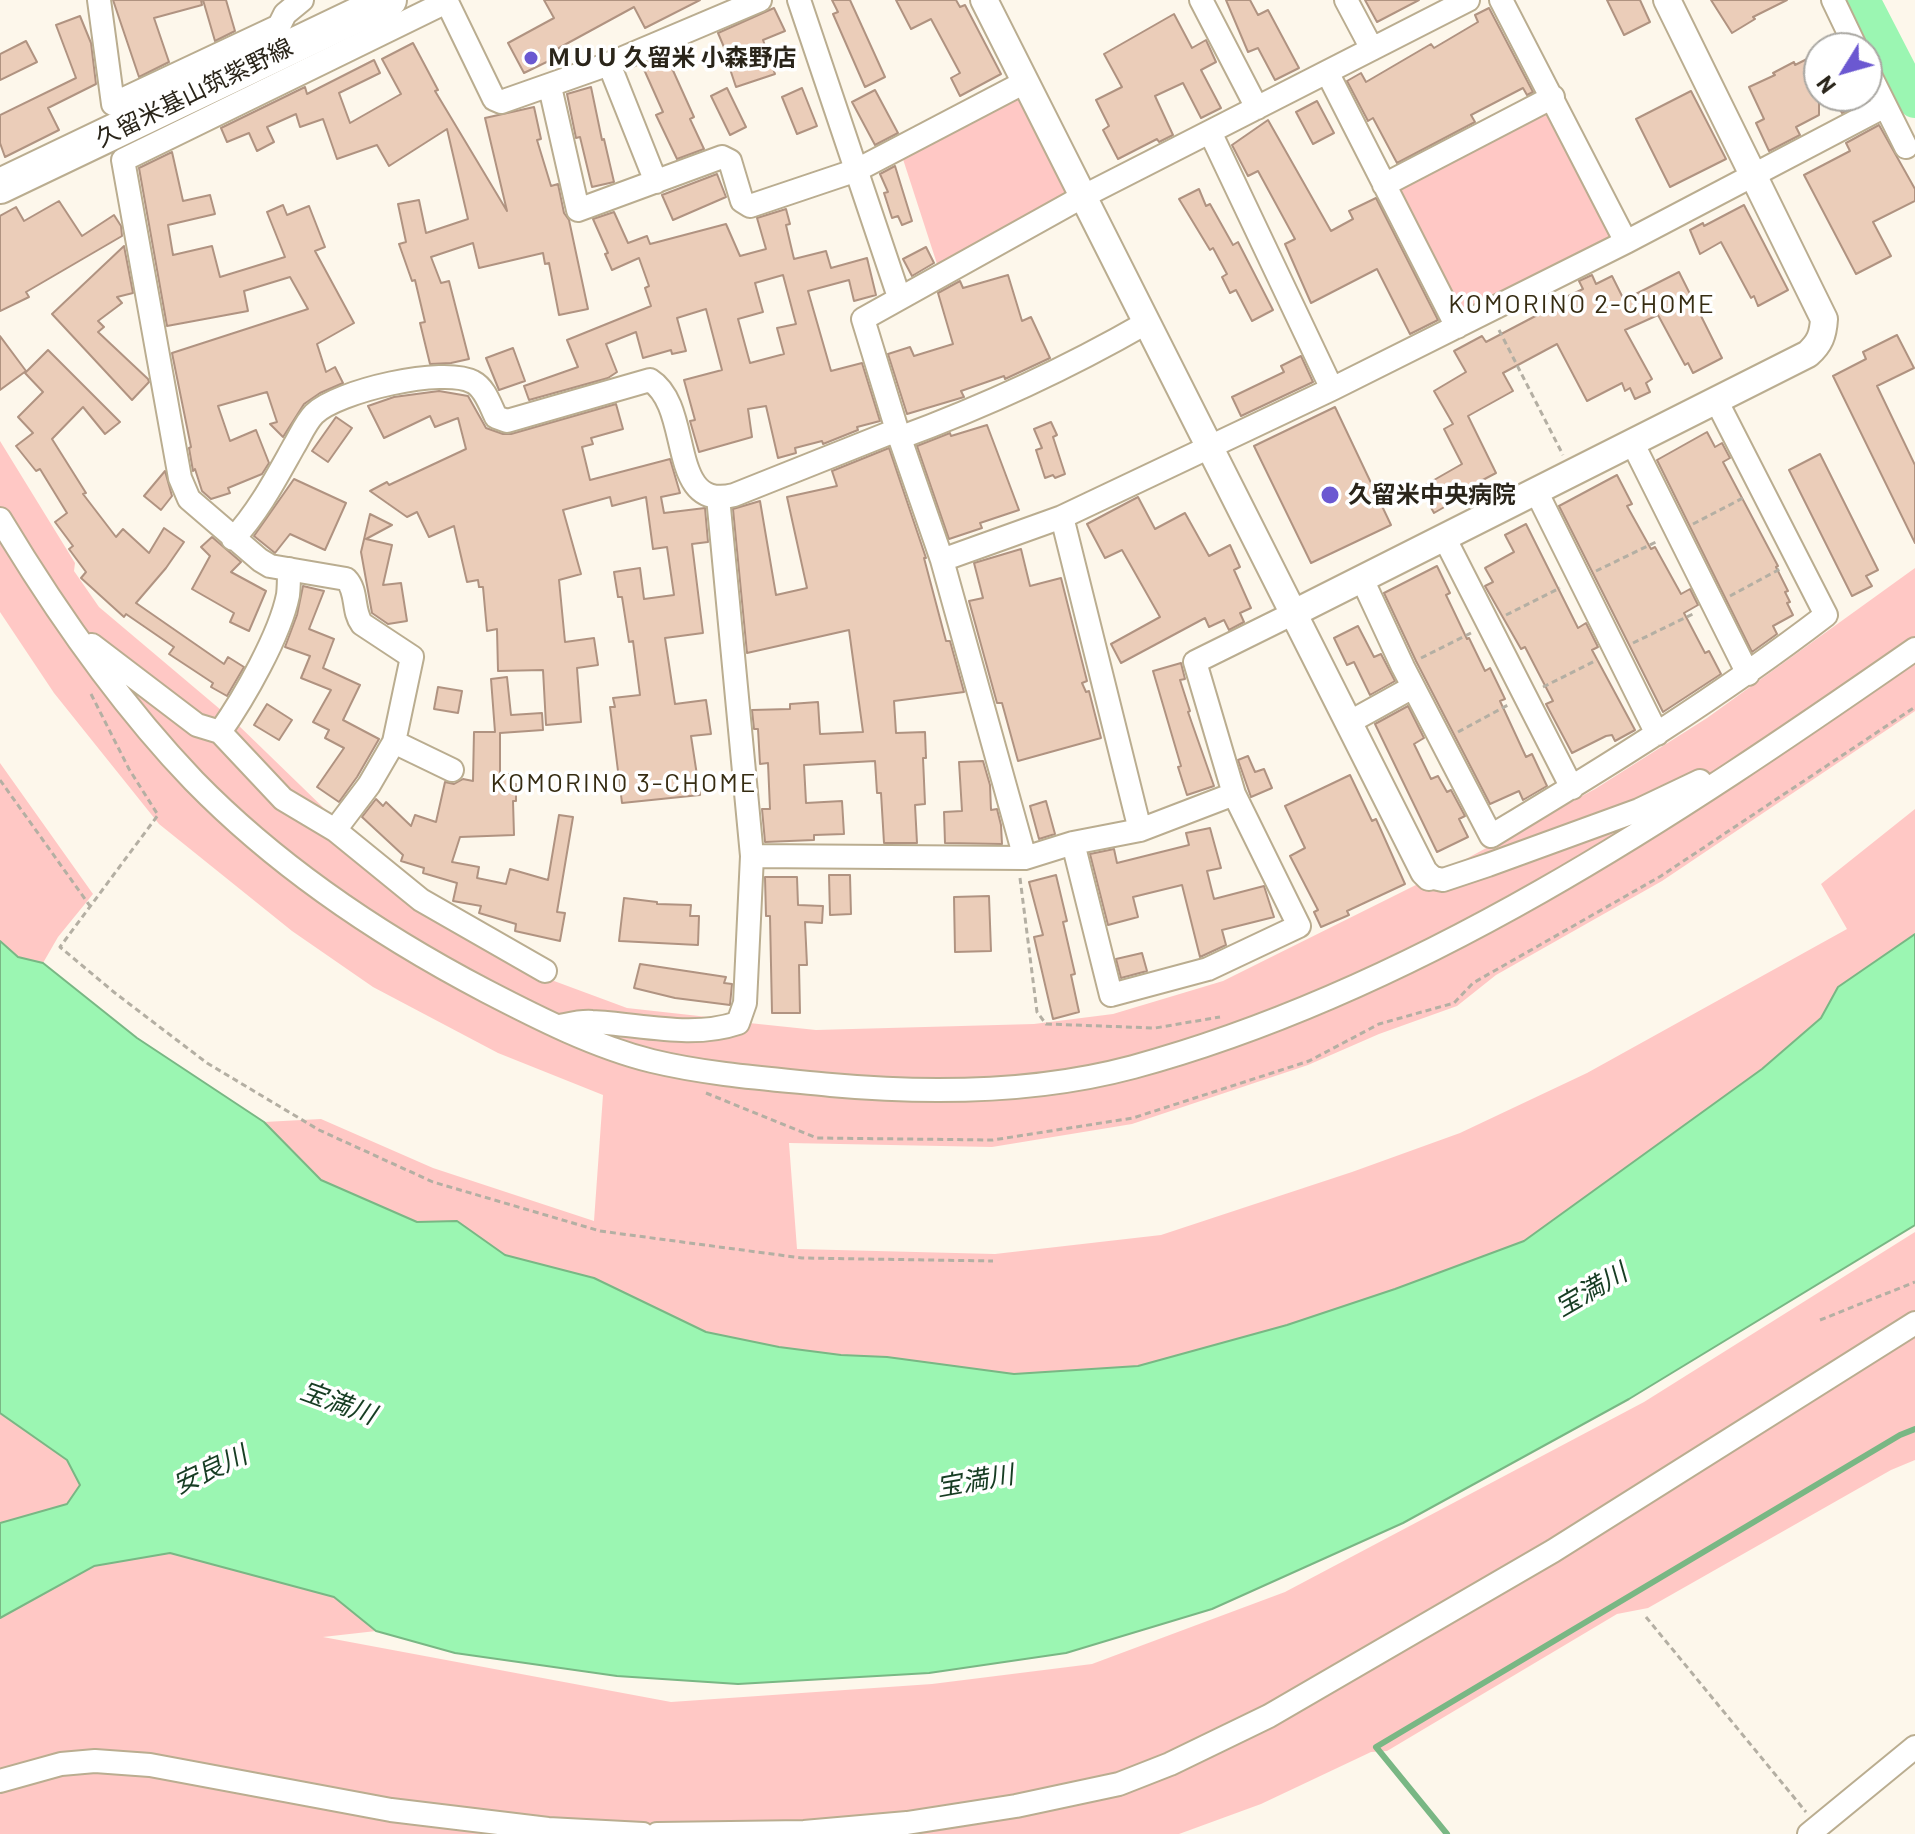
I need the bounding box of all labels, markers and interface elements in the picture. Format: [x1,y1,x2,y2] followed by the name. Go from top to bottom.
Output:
[1803,32,1883,112] north arrow
[91,33,297,153] street label: 久留米基山筑紫野線
[547,44,797,72] place label: ＭＵＵ 久留米 小森野店
[522,49,540,67] marker: ＭＵＵ 久留米 小森野店
[1811,72,1840,99] text: N
[1448,288,1716,320] district label: KOMORINO 2-CHOME
[1348,481,1516,509] place label: 久留米中央病院
[1319,484,1341,506] marker: 久留米中央病院
[490,767,758,799] district label: KOMORINO 3-CHOME
[1549,1257,1633,1323] water label: 宝満川
[296,1375,380,1431] water label: 宝満川
[168,1439,252,1501] water label: 安良川
[934,1459,1016,1503] water label: 宝満川

